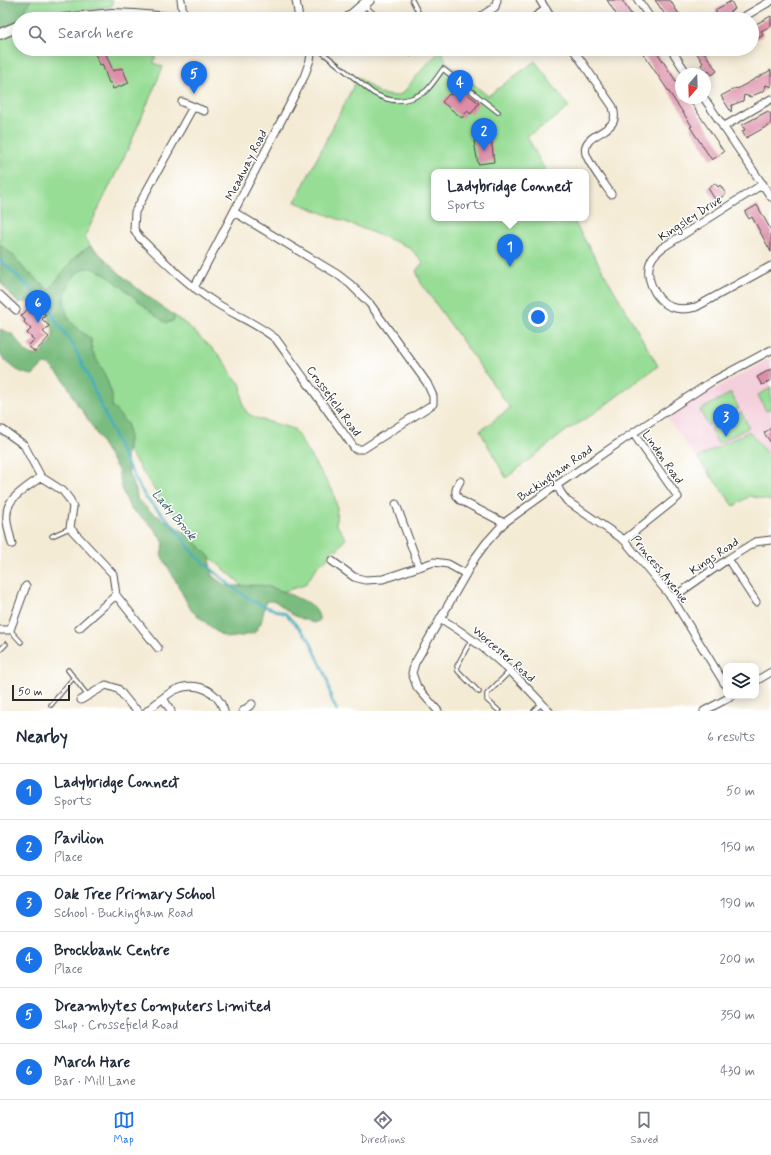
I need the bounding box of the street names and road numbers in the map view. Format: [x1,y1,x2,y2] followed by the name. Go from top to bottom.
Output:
[222,127,272,204] street label: Meadway Road
[656,192,726,245] street label: Kingsley Drive
[302,363,364,440] street label: Crossefield Road
[638,428,686,487] street label: Linden Road
[515,442,597,507] street label: Buckingham Road
[627,532,692,607] street label: Princess Avenue
[687,534,742,579] street label: Kings Road
[468,623,538,687] street label: Worcester Road

